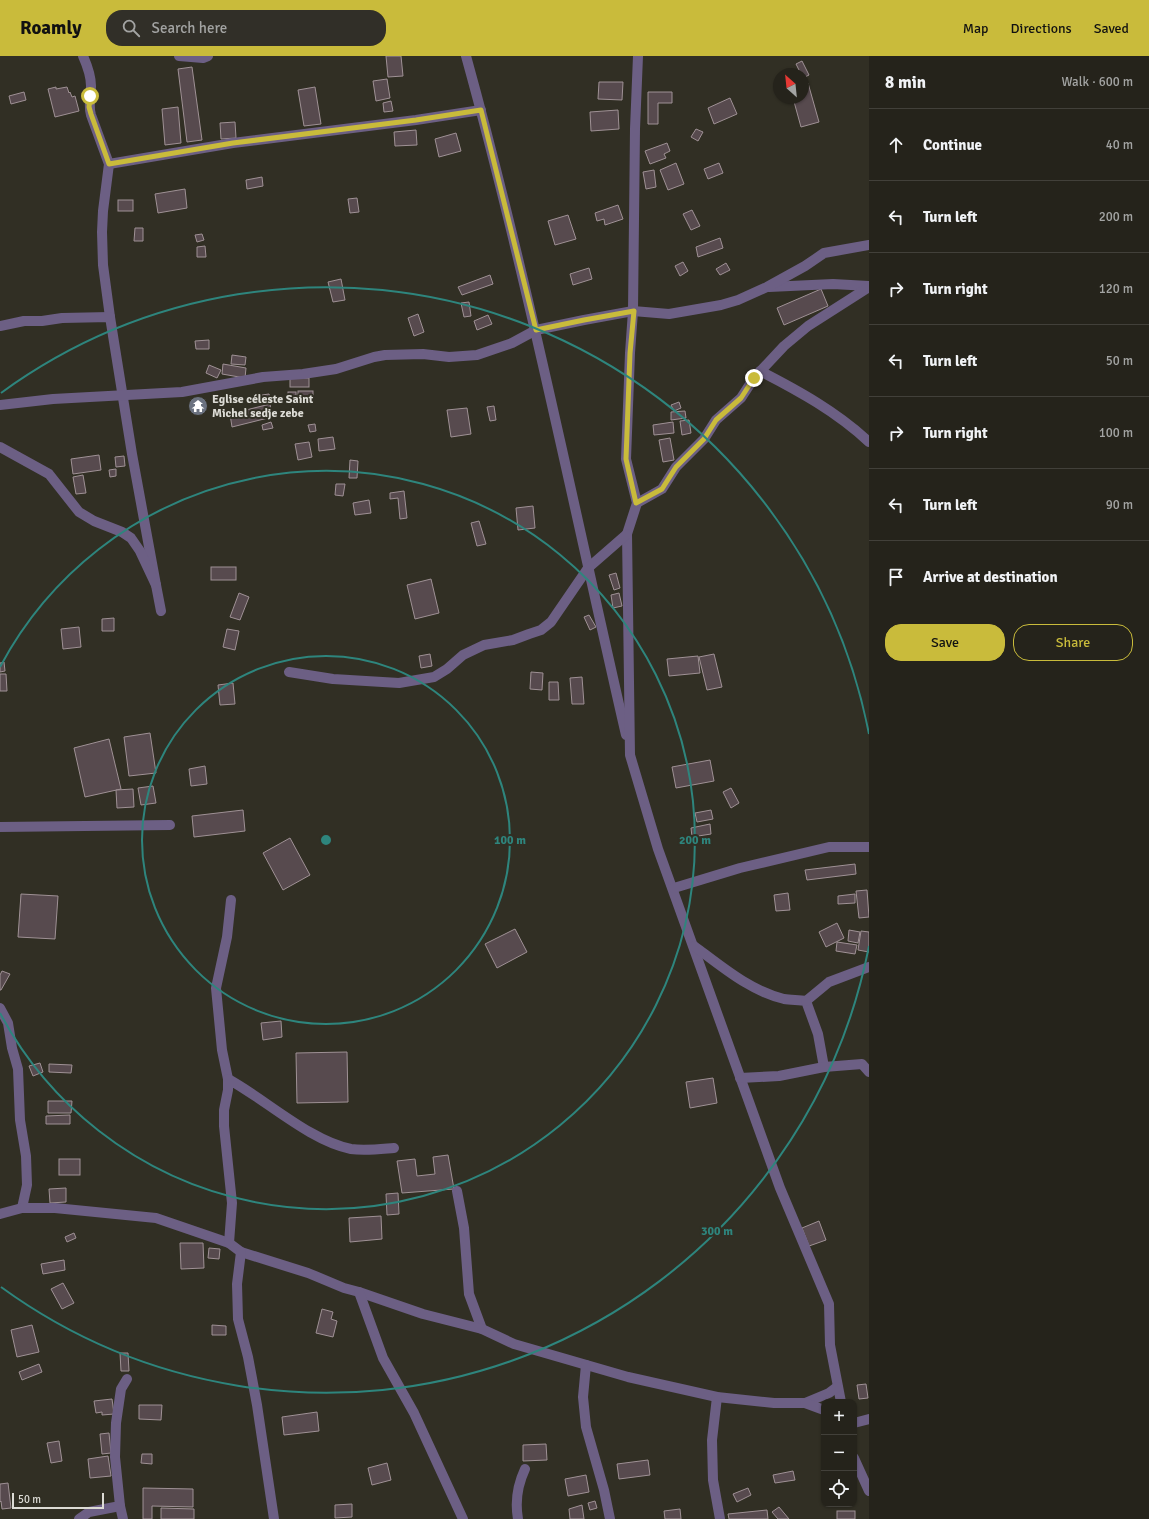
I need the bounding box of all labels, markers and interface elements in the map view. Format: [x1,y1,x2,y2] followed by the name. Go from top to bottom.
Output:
[106,10,386,46] search box
[20,16,82,40] text: Roamly
[120,17,142,39] icon: search
[152,19,227,37] text: Search here
[963,20,989,37] text: Map
[1011,20,1072,37] text: Directions
[1094,20,1129,37] text: Saved
[773,68,809,104] north arrow
[885,72,926,93] text: 8 min
[1062,74,1133,90] text: Walk · 600 m
[81,87,99,105] route start
[885,134,907,156] icon: ahead
[923,136,982,154] text: Continue
[1106,137,1133,153] text: 40 m
[885,206,907,228] icon: left
[923,208,977,226] text: Turn left
[1099,209,1133,225] text: 200 m
[885,278,907,300] icon: right
[923,280,988,298] text: Turn right
[1099,281,1133,297] text: 120 m
[885,350,907,372] icon: left
[923,352,977,370] text: Turn left
[1106,353,1133,369] text: 50 m
[745,369,763,387] route end
[212,392,314,421] place label: Eglise céleste Saint Michel sedje zebe
[187,395,209,417] temple icon: Eglise céleste Saint Michel sedje zebe
[885,422,907,444] icon: right
[923,424,988,442] text: Turn right
[1099,425,1133,441] text: 100 m
[885,494,907,516] icon: left
[923,496,977,514] text: Turn left
[1106,497,1133,513] text: 90 m
[885,566,907,588] icon: arrive
[923,568,1058,586] text: Arrive at destination
[885,624,1005,661] button: Save
[1013,624,1133,661] button: Share
[319,833,333,847] centre of rings
[494,833,526,848] text: 100 m
[679,833,711,848] text: 200 m
[701,1224,733,1239] text: 300 m
[821,1399,857,1507] map controls
[821,1399,857,1435] button: +
[821,1435,857,1471] button: −
[821,1471,857,1507] button: locate
[12,1491,104,1510] scale bar
[18,1493,41,1506] text: 50 m

